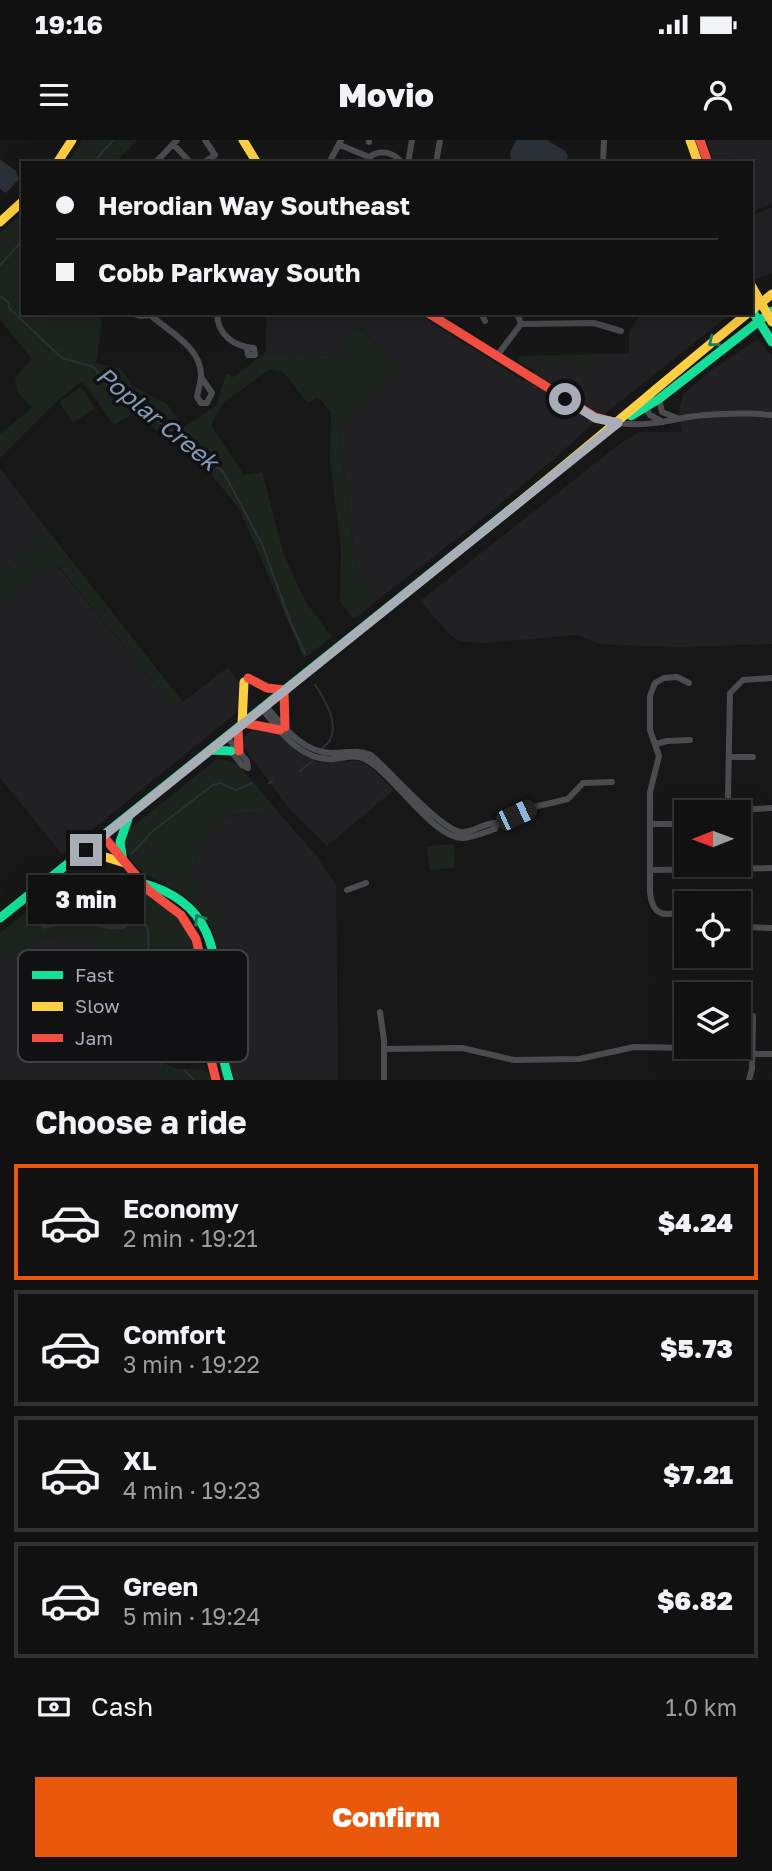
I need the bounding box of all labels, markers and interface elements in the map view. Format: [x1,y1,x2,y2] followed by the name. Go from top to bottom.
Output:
[35,9,103,40] text: 19:16
[35,76,73,114] icon: menu
[338,76,434,114] text: Movio
[699,76,737,114] icon: person
[98,190,410,221] text: Herodian Way Southeast
[98,257,360,288] text: Cobb Parkway South
[708,334,721,346] one-way arrow
[91,360,226,477] water label: Poplar Creek
[549,383,581,415] route start
[493,797,540,833] car
[674,800,751,877] north arrow
[674,800,751,1059] map controls
[70,834,102,866] route end
[28,874,144,924] callout: 3 min
[56,885,116,913] text: 3 min
[674,891,751,968] button: locate
[194,914,207,927] one-way arrow
[18,950,248,1062] legend
[75,963,114,986] text: Fast
[674,982,751,1059] button: layers
[75,994,120,1017] text: Slow
[75,1026,113,1049] text: Jam
[35,1103,247,1141] text: Choose a ride
[39,1191,102,1254] icon: car
[123,1193,239,1224] text: Economy
[658,1207,733,1238] text: $4.24
[123,1224,258,1252] text: 2 min · 19:21
[39,1317,102,1380] icon: car
[123,1319,226,1350] text: Comfort
[660,1333,733,1364] text: $5.73
[123,1350,260,1378] text: 3 min · 19:22
[39,1443,102,1506] icon: car
[123,1445,157,1476] text: XL
[663,1459,733,1490] text: $7.21
[123,1476,261,1504] text: 4 min · 19:23
[39,1569,102,1632] icon: car
[123,1571,198,1602] text: Green
[657,1585,733,1616] text: $6.82
[123,1602,261,1630] text: 5 min · 19:24
[35,1688,73,1726] icon: cash
[91,1691,153,1722] text: Cash
[666,1693,737,1721] text: 1.0 km
[35,1777,737,1857] button: Confirm

